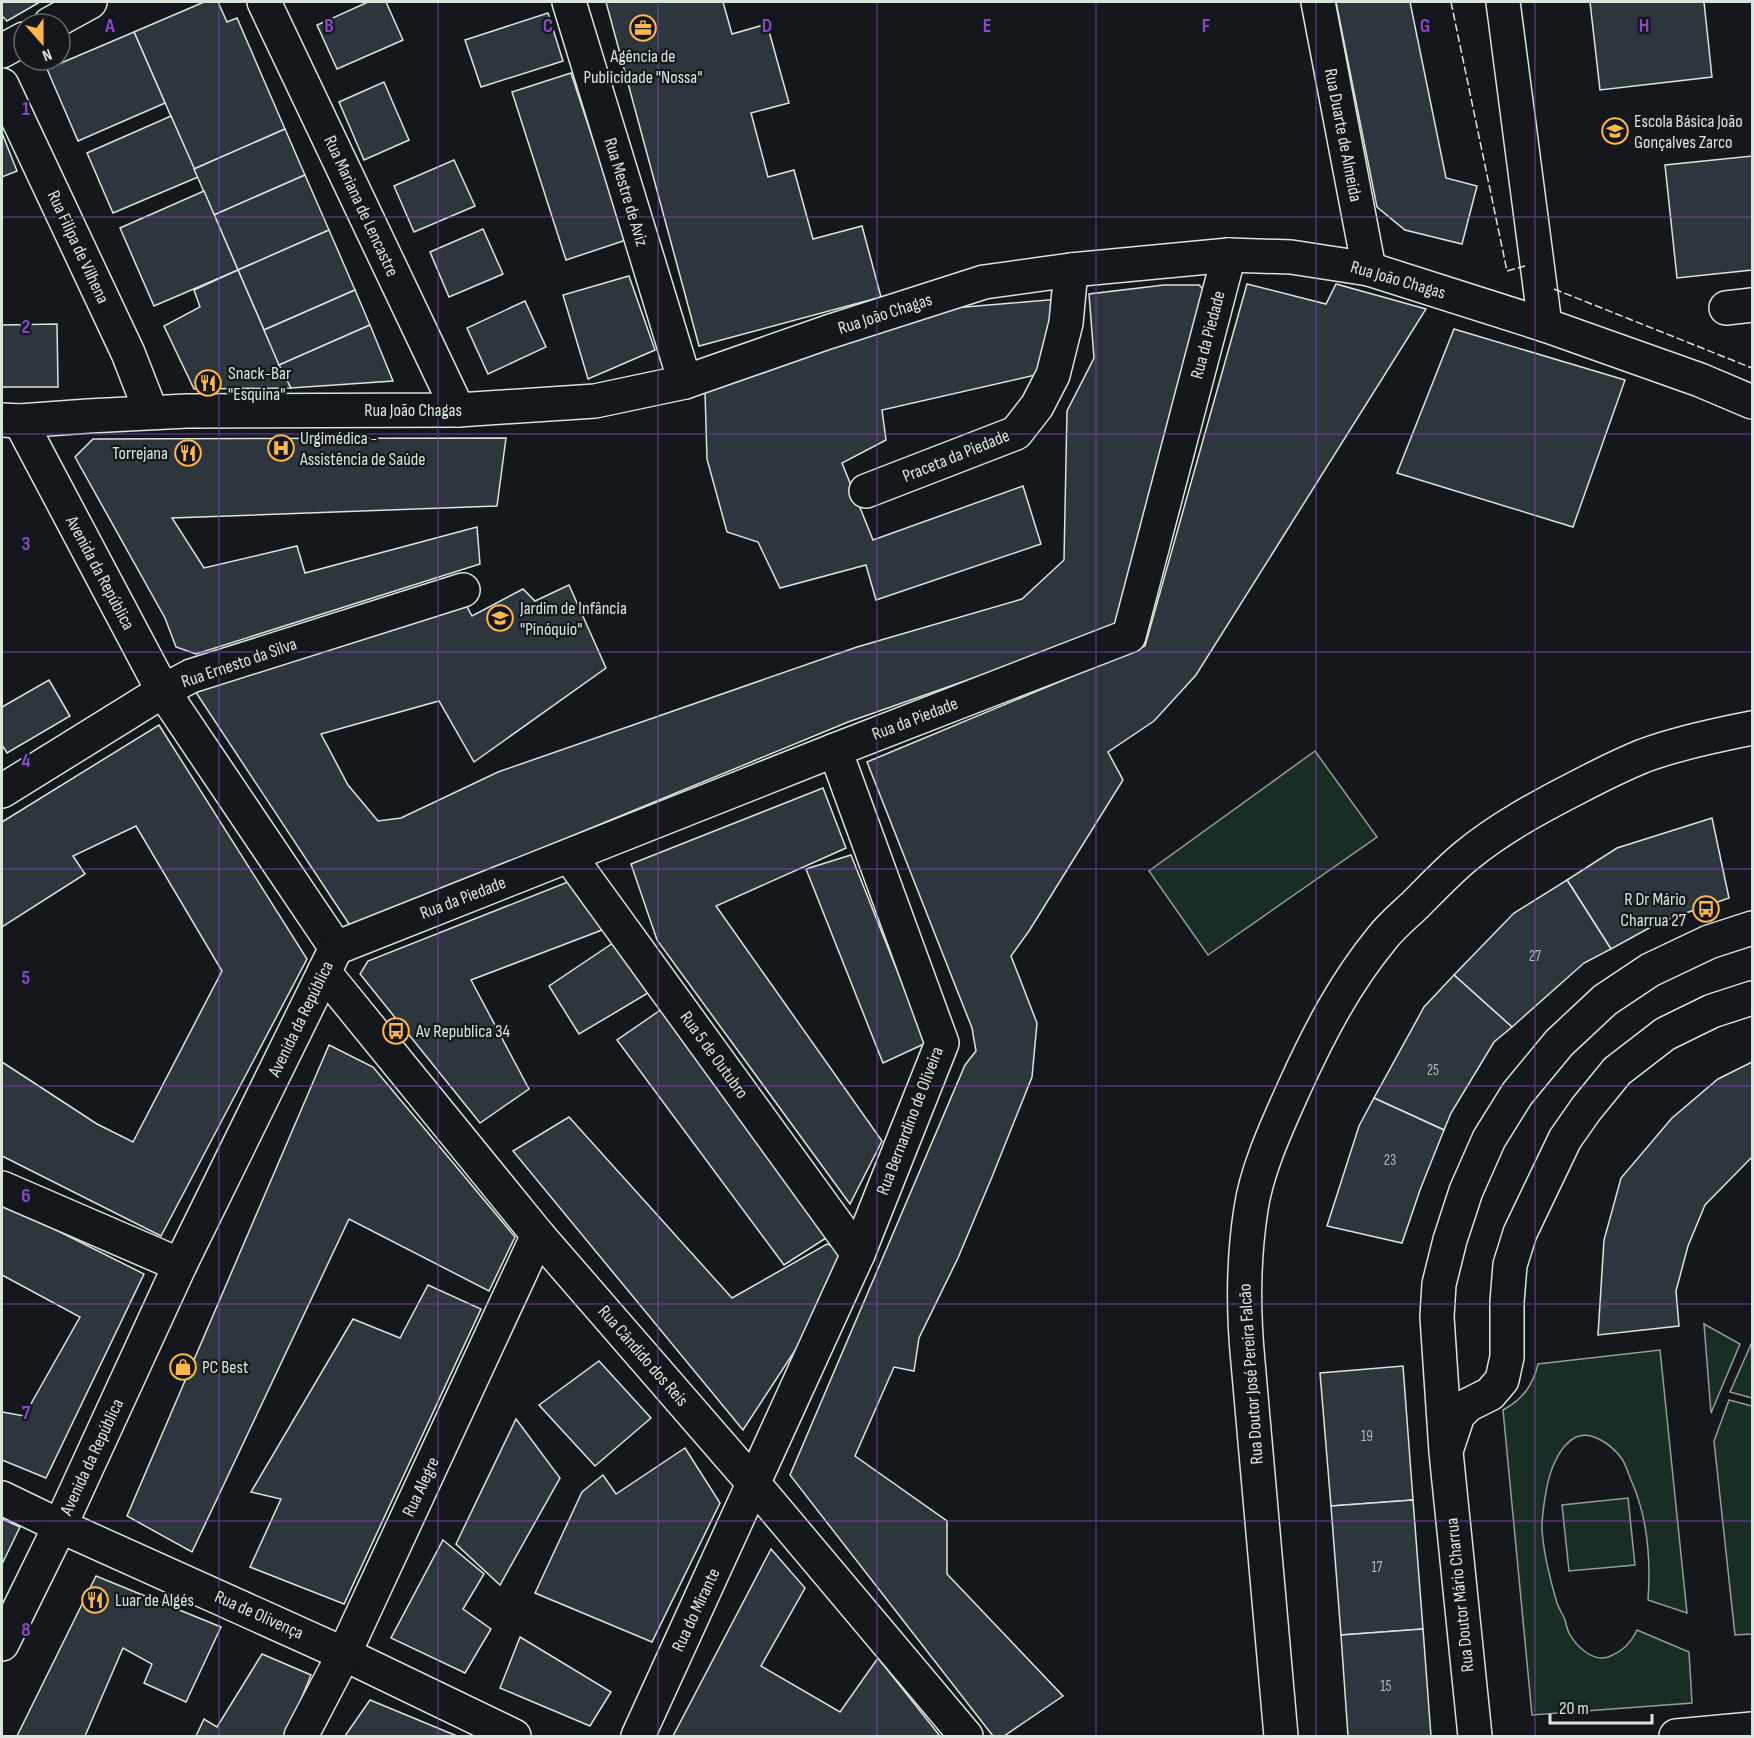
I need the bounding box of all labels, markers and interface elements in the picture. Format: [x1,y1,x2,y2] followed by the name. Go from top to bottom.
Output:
[12,12,72,72] north arrow
[628,13,658,43] office icon: Agência de Publicidade "Nossa"
[104,14,115,38] text: A
[324,14,334,38] text: B
[543,14,553,38] text: C
[762,14,772,38] text: D
[983,14,991,38] text: E
[1202,14,1210,38] text: F
[1420,14,1430,38] text: G
[1639,14,1649,38] text: H
[39,44,54,65] text: N
[584,46,703,88] place label: Agência de Publicidade "Nossa"
[1320,67,1366,203] street label: Rua Duarte de Almeida
[22,97,30,121] text: 1
[1634,111,1743,153] place label: Escola Básica João Gonçalves Zarco
[1600,116,1630,146] school or university icon: Escola Básica João Gonçalves Zarco
[319,132,403,280] street label: Rua Mariana de Lencastre
[600,135,653,249] street label: Rua Mestre de Aviz
[43,187,113,307] street label: Rua Filipa de Vilhena
[1348,256,1448,304] street label: Rua João Chagas
[835,289,935,339] street label: Rua João Chagas
[1186,289,1230,381] street label: Rua da Piedade
[22,315,30,339] text: 2
[228,363,291,405] place label: Snack-Bar "Esquina"
[193,368,223,398] restaurant icon: Snack-Bar "Esquina"
[364,400,462,421] street label: Rua João Chagas
[899,425,1013,487] street label: Praceta da Piedade
[299,428,425,470] place label: Urgimédica - Assistência de Saúde
[266,433,296,463] hospital icon: Urgimédica - Assistência de Saúde
[173,438,203,468] restaurant icon: Torrejana
[112,443,168,464] place label: Torrejana
[61,512,139,634] street label: Avenida da República
[22,532,31,556] text: 3
[519,598,627,640] place label: Jardim de Infância "Pinóquio"
[485,603,515,633] school or university icon: Jardim de Infância "Pinóquio"
[179,633,300,693] street label: Rua Ernesto da Silva
[869,693,961,745] street label: Rua da Piedade
[21,749,31,773] text: 4
[417,872,509,924] street label: Rua da Piedade
[1620,889,1687,931] place label: R Dr Mário Charrua 27
[1691,894,1721,924] bus stop icon: R Dr Mário Charrua 27
[1529,947,1541,966] house number: 27
[264,958,338,1081] street label: Avenida da República
[22,966,31,990] text: 5
[675,1007,753,1103] street label: Rua 5 de Outubro
[381,1016,411,1046] bus stop icon: Av Republica 34
[415,1021,511,1042] place label: Av Republica 34
[872,1044,948,1198] street label: Rua Bernardino de Oliveira
[1427,1061,1439,1080] house number: 25
[1384,1151,1396,1170] house number: 23
[21,1184,31,1208] text: 6
[1234,1283,1268,1465] street label: Rua Doutor José Pereira Falcão
[593,1301,693,1411] street label: Rua Cândido dos Reis
[168,1352,198,1382] shop icon: PC Best
[202,1357,249,1378] place label: PC Best
[55,1395,128,1519] street label: Avenida da República
[22,1401,31,1425] text: 7
[1361,1427,1373,1446] house number: 19
[398,1454,444,1520] street label: Rua Alegre
[1441,1517,1479,1673] street label: Rua Doutor Mário Charrua
[1371,1558,1383,1577] house number: 17
[668,1565,724,1655] street label: Rua do Mirante
[80,1585,110,1615] restaurant icon: Luar de Algés
[211,1586,307,1644] street label: Rua de Olivença
[115,1590,194,1611] place label: Luar de Algés
[21,1618,31,1642] text: 8
[1380,1677,1392,1696] house number: 15
[1550,1687,1652,1725] scale bar
[1559,1698,1589,1719] text: 20 m

